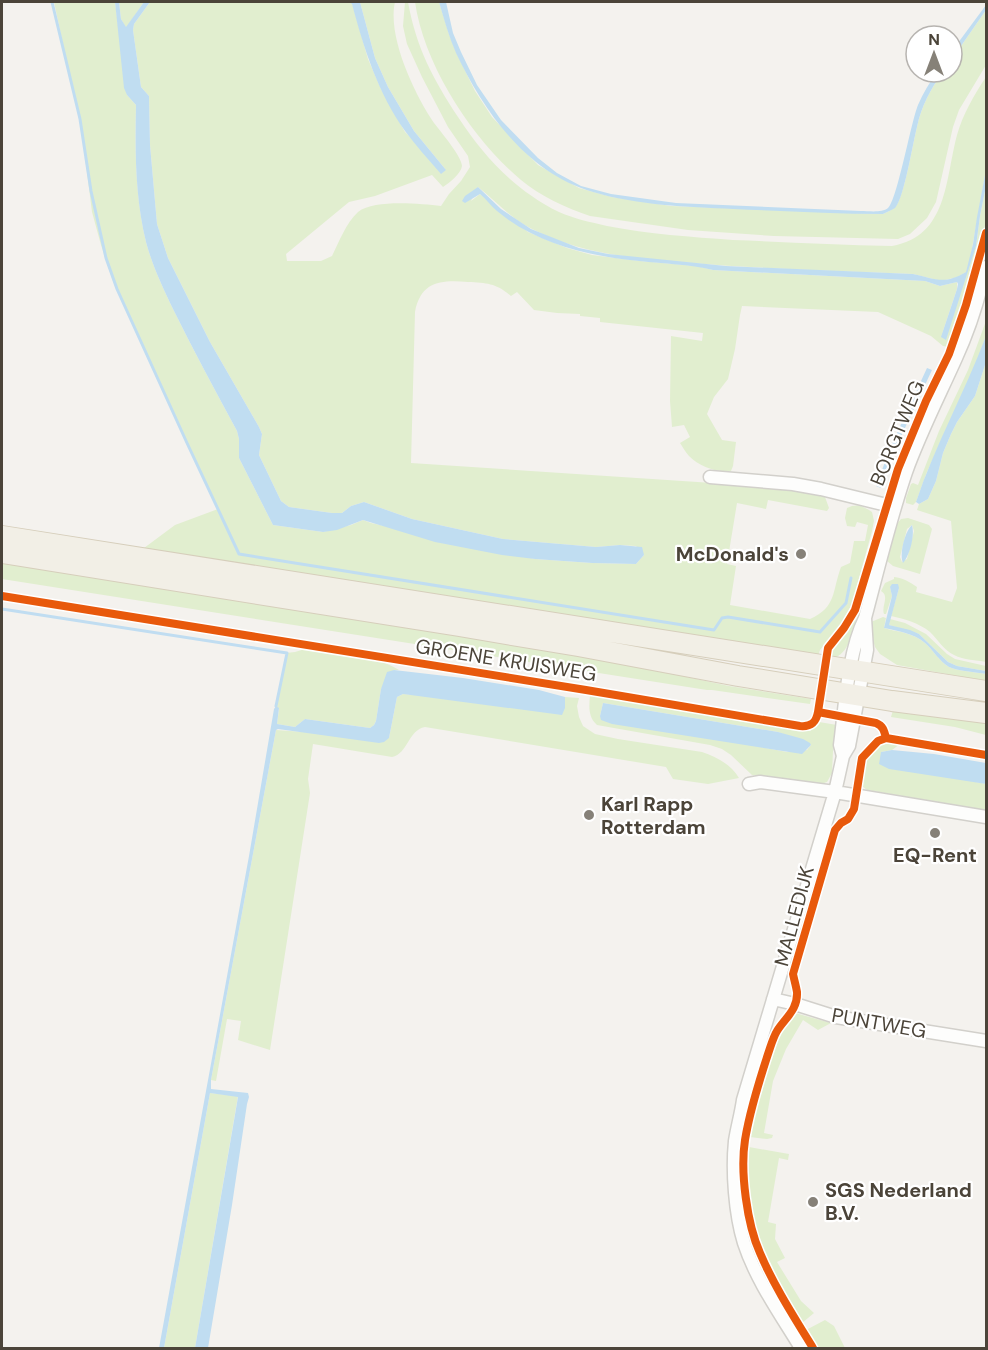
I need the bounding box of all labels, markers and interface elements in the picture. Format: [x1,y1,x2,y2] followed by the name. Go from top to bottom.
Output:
[904,24,964,84] north arrow
[928,29,940,50] text: N
[864,376,930,490] street label: BORGTWEG
[676,541,789,567] place label: McDonald's
[794,547,808,561] marker: McDonald's
[414,633,598,687] street label: GROENE KRUISWEG
[601,791,706,840] place label: Karl Rapp Rotterdam
[582,808,596,822] marker: Karl Rapp Rotterdam
[928,826,942,840] marker: EQ-Rent
[893,842,977,868] place label: EQ-Rent
[768,863,820,969] street label: MALLEDIJK
[830,1002,928,1044] street label: PUNTWEG
[825,1177,972,1226] place label: SGS Nederland B.V.
[806,1195,820,1209] marker: SGS Nederland B.V.

